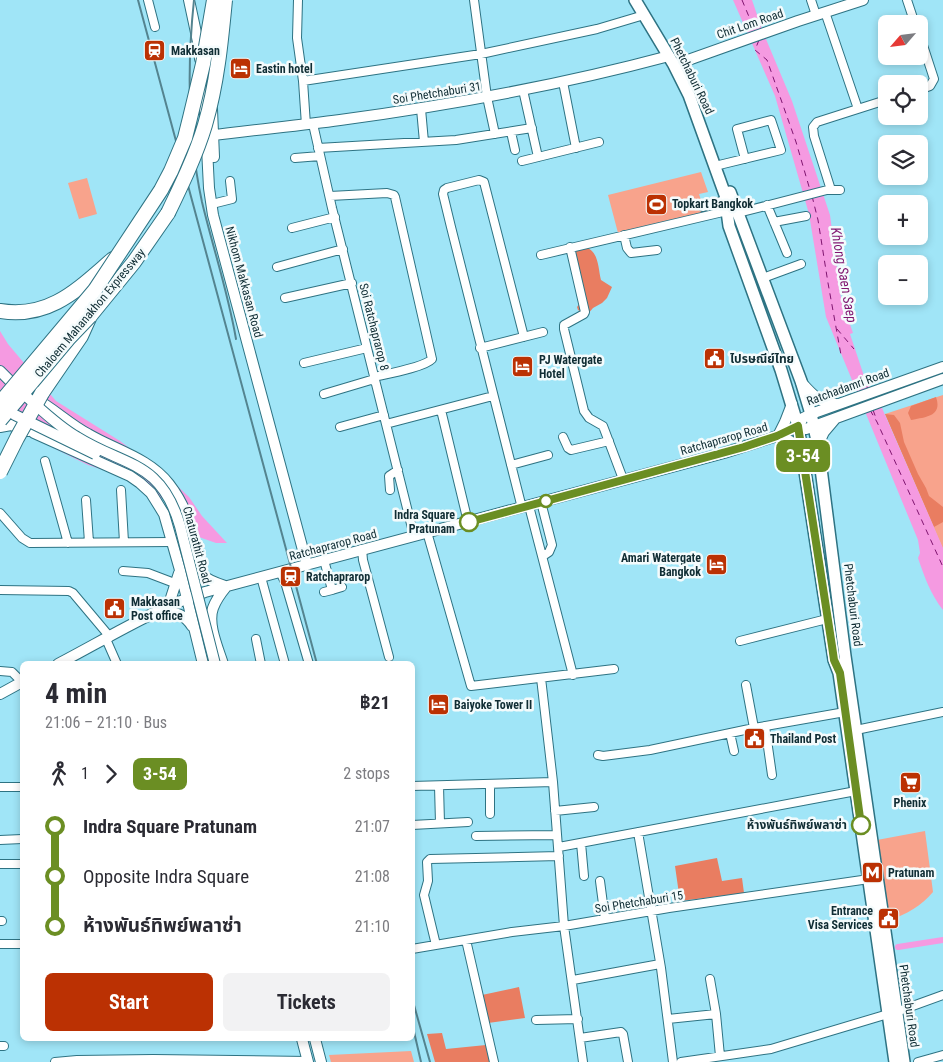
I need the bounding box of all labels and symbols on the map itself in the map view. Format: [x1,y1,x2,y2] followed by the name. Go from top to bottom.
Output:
[715,6,785,42] street label: Chit Lom Road
[878,15,928,65] north arrow
[667,35,717,117] street label: Phetchaburi Road
[143,39,167,63] station icon: Makkasan
[171,44,220,58] place label: Makkasan
[228,57,252,81] hotel icon: Eastin hotel
[256,62,313,76] place label: Eastin hotel
[392,79,482,107] street label: Soi Phetchaburi 31
[644,192,668,216] sports icon: Topkart Bangkok
[672,197,753,211] place label: Topkart Bangkok
[222,225,266,339] street label: Nikhom Makkasan Road
[828,226,860,324] water label: Khlong Saen Saep
[32,246,148,380] street label: Chaloem Mahanakhon Expressway
[356,282,392,372] street label: Soi Ratchaprarop 8
[702,347,726,371] public building icon: ไปรษณีย์ไทย
[730,352,794,366] place label: ไปรษณีย์ไทย
[539,353,603,381] place label: PJ Watergate Hotel
[511,355,535,379] hotel icon: PJ Watergate Hotel
[805,366,891,408] street label: Ratchadamri Road
[679,420,769,458] street label: Ratchaprarop Road
[768,440,838,472] line badge: 3-54
[539,494,553,508] unlabelled marker
[180,505,214,585] street label: Chaturathit Road
[394,508,455,536] place label: Indra Square Pratunam
[459,512,479,532] marker: Indra Square Pratunam
[288,527,378,563] street label: Ratchaprarop Road
[621,551,701,579] place label: Amari Watergate Bangkok
[705,553,729,577] hotel icon: Amari Watergate Bangkok
[841,563,865,647] street label: Phetchaburi Road
[278,565,302,589] station icon: Ratchaprarop
[306,570,370,584] place label: Ratchaprarop
[131,595,183,623] place label: Makkasan Post office
[103,597,127,621] public building icon: Makkasan Post office
[426,693,450,717] hotel icon: Baiyoke Tower II
[454,698,532,712] place label: Baiyoke Tower II
[742,727,766,751] public building icon: Thailand Post
[770,732,837,746] place label: Thailand Post
[898,770,922,794] supermarket icon: Phenix
[894,796,927,810] place label: Phenix
[851,815,871,835] marker: ห้างพันธ์ทิพย์พลาซ่า
[747,818,847,832] place label: ห้างพันธ์ทิพย์พลาซ่า
[860,861,884,885] metro station icon: Pratunam
[888,866,934,880] place label: Pratunam
[594,888,684,916] street label: Soi Phetchaburi 15
[808,904,874,932] place label: Entrance Visa Services
[877,906,901,930] public building icon: Entrance Visa Services
[896,964,922,1048] street label: Phetchaburi Road

